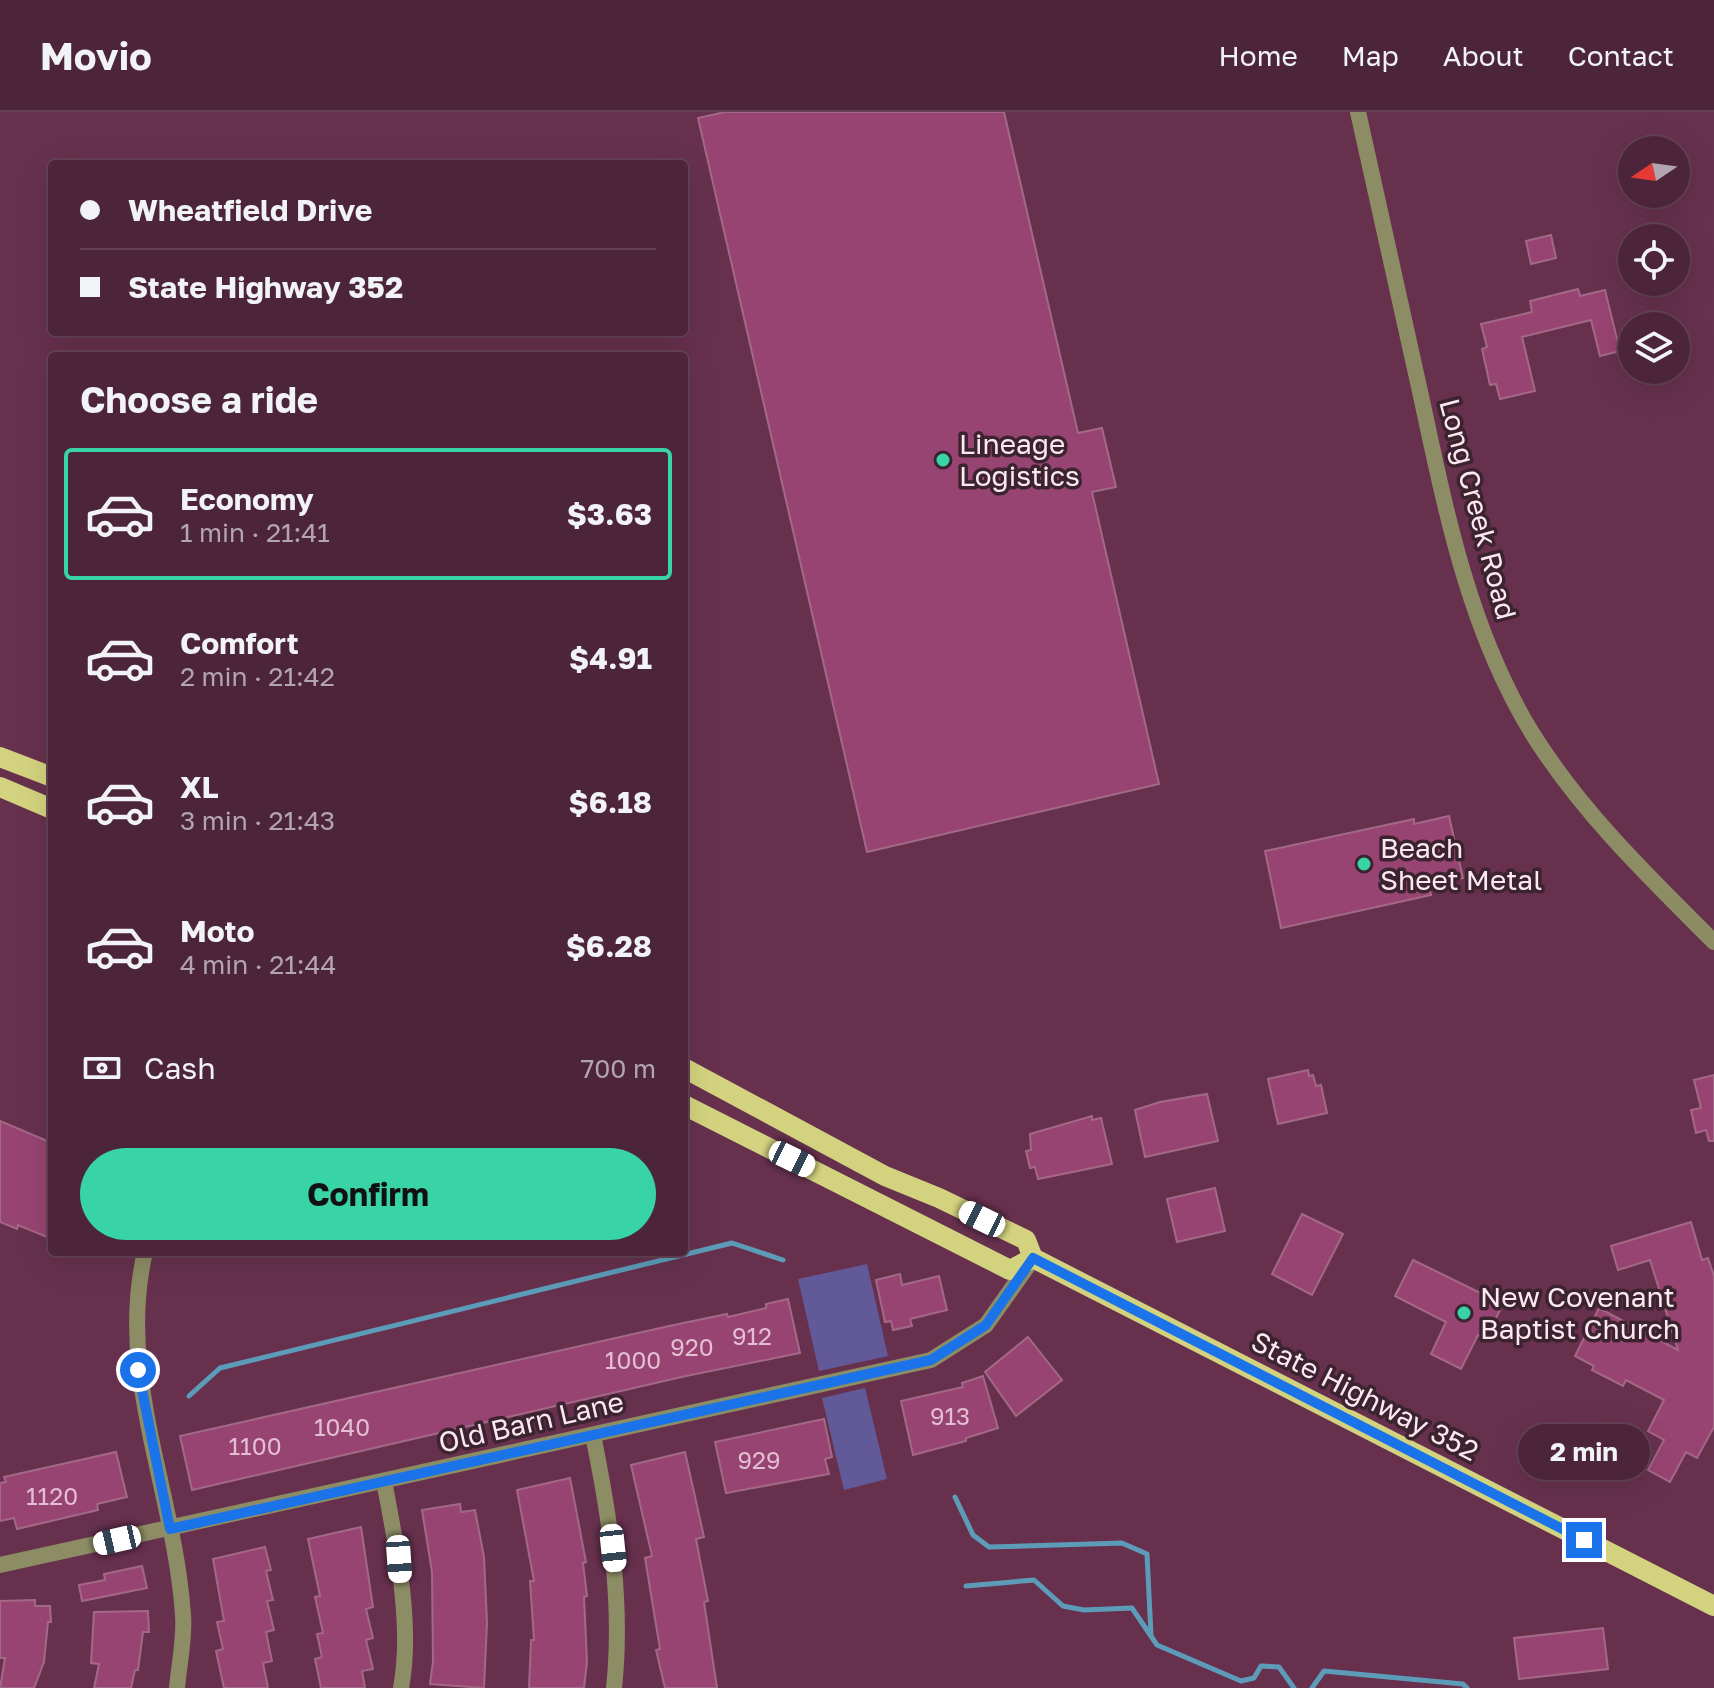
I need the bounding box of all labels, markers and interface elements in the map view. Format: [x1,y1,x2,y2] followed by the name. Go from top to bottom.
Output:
[40,33,152,78] text: Movio
[1219,39,1298,72] text: Home
[1342,39,1399,72] text: Map
[1443,39,1524,72] text: About
[1568,39,1674,72] text: Contact
[1618,136,1690,208] north arrow
[1618,136,1690,384] map controls
[128,192,372,228] text: Wheatfield Drive
[1618,224,1690,296] button: locate
[128,269,403,305] text: State Highway 352
[1618,312,1690,384] button: layers
[80,378,318,421] text: Choose a ride
[1433,395,1524,623] street label: Long Creek Road
[959,427,1080,492] place label: Lineage Logistics
[934,451,952,469] marker: Lineage Logistics
[84,478,156,550] icon: car
[180,481,314,517] text: Economy
[567,496,652,532] text: $3.63
[180,517,330,548] text: 1 min · 21:41
[84,622,156,694] icon: car
[180,625,299,661] text: Comfort
[569,640,652,676] text: $4.91
[180,661,335,692] text: 2 min · 21:42
[84,766,156,838] icon: car
[180,769,219,805] text: XL
[569,784,652,820] text: $6.18
[180,805,335,836] text: 3 min · 21:43
[1380,831,1542,896] place label: Beach Sheet Metal
[1355,855,1373,873] marker: Beach Sheet Metal
[84,910,156,982] icon: car
[180,913,255,949] text: Moto
[566,928,652,964] text: $6.28
[180,949,336,980] text: 4 min · 21:44
[80,1046,124,1090] icon: cash
[144,1050,216,1086] text: Cash
[580,1053,656,1084] text: 700 m
[765,1138,819,1180] car
[80,1148,656,1240] button: Confirm
[955,1198,1009,1240] car
[1480,1280,1680,1345] place label: New Covenant Baptist Church
[1455,1304,1473,1322] marker: New Covenant Baptist Church
[732,1321,772,1350] house number: 912
[1246,1324,1484,1467] street label: State Highway 352
[670,1332,714,1361] house number: 920
[605,1345,661,1374] house number: 1000
[120,1352,156,1388] route start
[435,1384,627,1459] street label: Old Barn Lane
[930,1401,970,1430] house number: 913
[314,1412,370,1441] house number: 1040
[1518,1424,1650,1480] callout: 2 min
[228,1431,282,1460] house number: 1100
[1550,1436,1618,1467] text: 2 min
[738,1445,780,1474] house number: 929
[26,1481,78,1510] house number: 1120
[1566,1522,1602,1558] route end
[91,1523,143,1557] car
[599,1523,627,1573] car
[385,1534,413,1584] car

